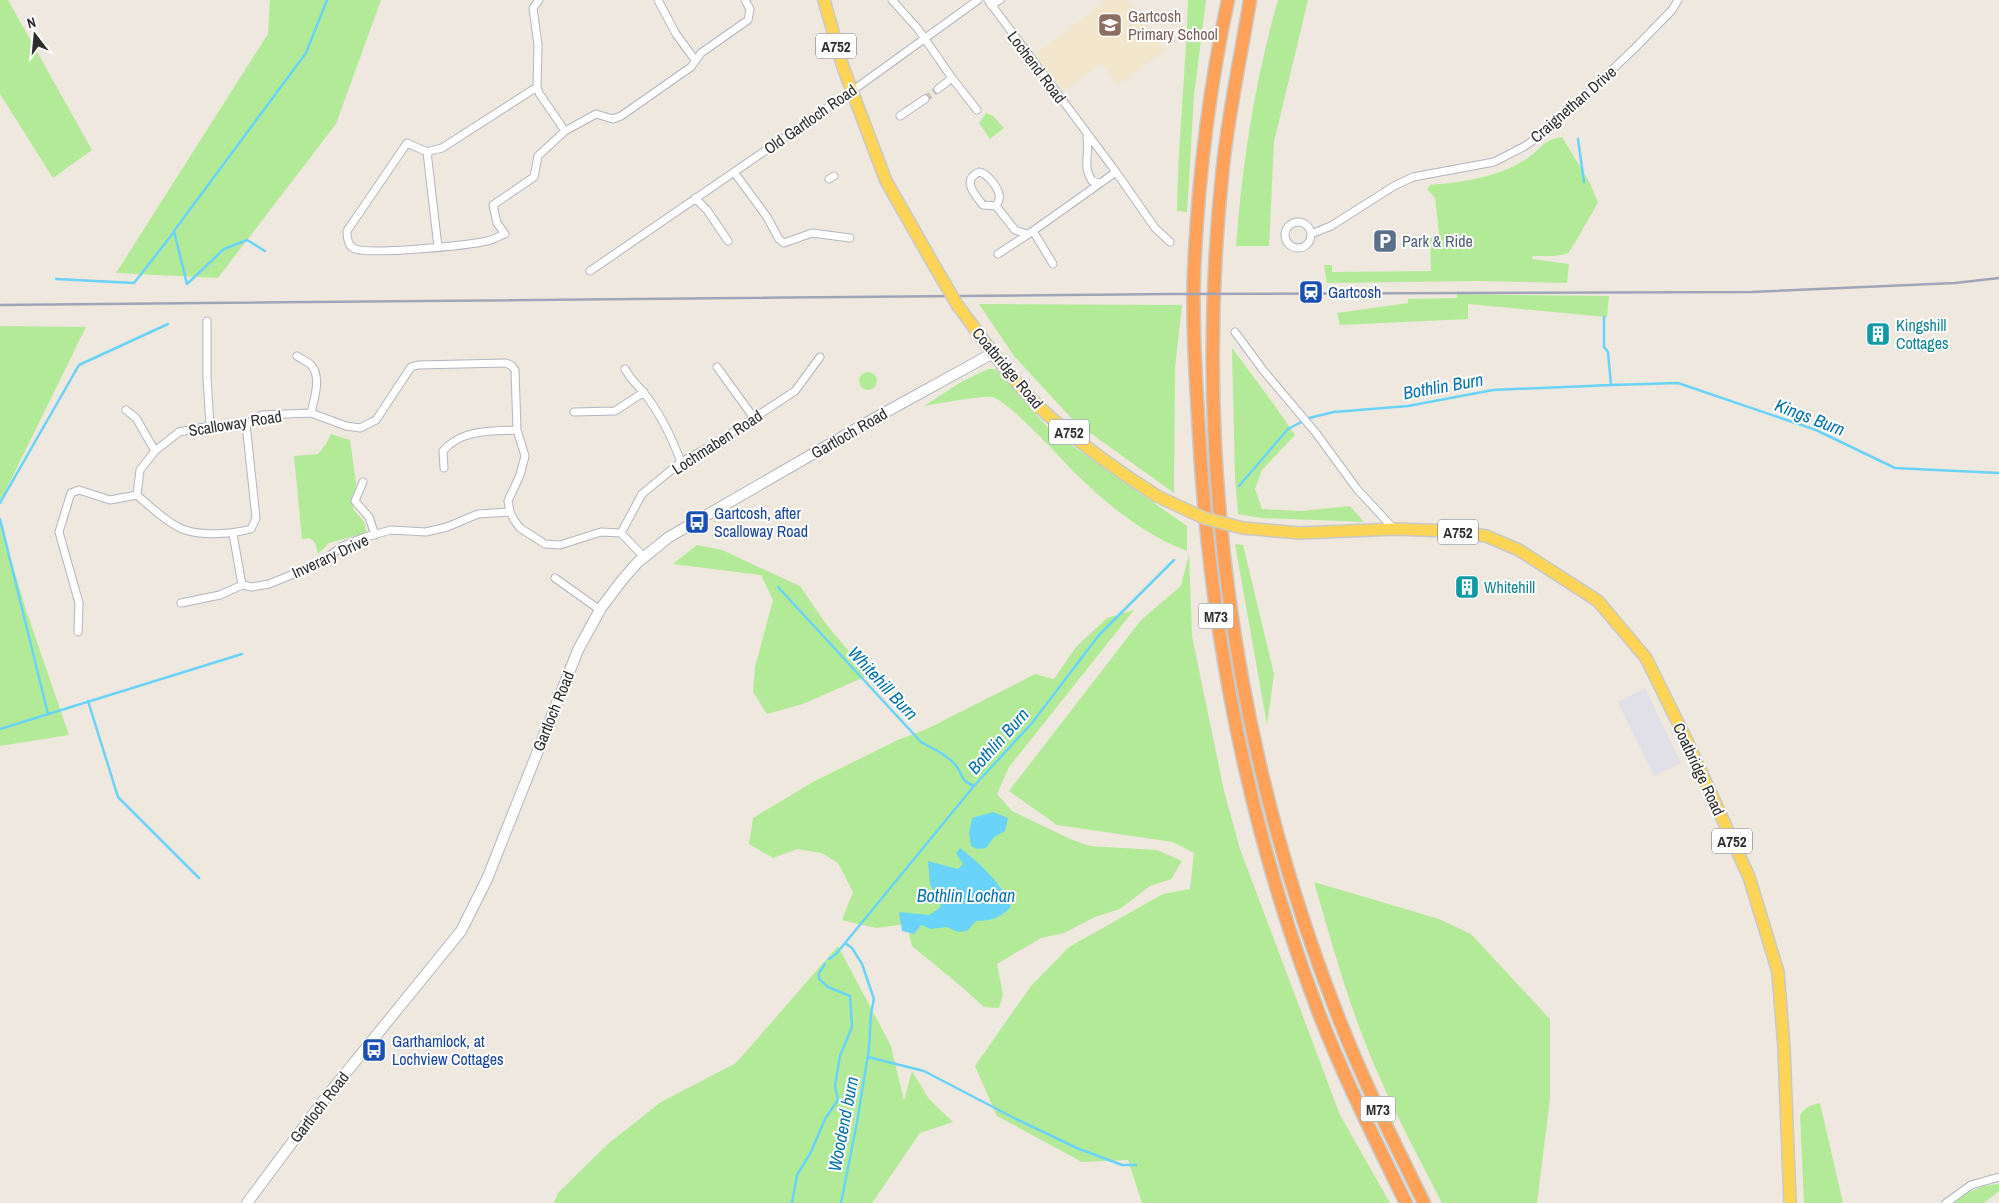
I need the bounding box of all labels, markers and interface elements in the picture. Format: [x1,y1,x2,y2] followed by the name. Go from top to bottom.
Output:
[1128,5,1218,45] place label: Gartcosh Primary School
[10,10,60,60] north arrow
[1097,12,1123,38] school or university icon: Gartcosh Primary School
[25,13,38,32] text: N
[1003,26,1071,108] street label: Lochend Road
[816,34,856,58] road number: A752
[1525,61,1621,147] street label: Craignethan Drive
[759,79,861,159] street label: Old Gartloch Road
[1372,228,1398,254] parking icon: Park & Ride
[1402,230,1473,252] place label: Park & Ride
[1298,279,1324,305] station icon: Gartcosh
[1328,281,1381,303] place label: Gartcosh
[1896,314,1949,354] place label: Kingshill Cottages
[1865,321,1891,347] building icon: Kingshill Cottages
[967,323,1049,413] street label: Coatbridge Road
[1401,367,1485,405] water label: Bothlin Burn
[1771,392,1849,442] water label: Kings Burn
[807,402,891,464] street label: Gartloch Road
[187,405,283,441] street label: Scalloway Road
[668,405,766,479] street label: Lochmaben Road
[1049,420,1089,444] road number: A752
[714,502,808,542] place label: Gartcosh, after Scalloway Road
[684,509,710,535] bus stop icon: Gartcosh, after Scalloway Road
[1438,520,1478,544] road number: A752
[288,529,372,583] street label: Inverary Drive
[1454,574,1480,600] building icon: Whitehill
[1484,576,1535,598] place label: Whitehill
[1198,604,1234,628] road number: M73
[842,641,924,725] water label: Whitehill Burn
[527,668,579,754] street label: Gartloch Road
[962,702,1034,780] water label: Bothlin Burn
[1668,719,1730,819] street label: Coatbridge Road
[1712,828,1752,854] road number: A752
[917,883,1015,908] water label: Bothlin Lochan
[392,1030,504,1070] place label: Garthamlock, at Lochview Cottages
[361,1037,387,1063] bus stop icon: Garthamlock, at Lochview Cottages
[284,1067,354,1147] street label: Gartloch Road
[822,1074,864,1174] water label: Woodend burn
[1360,1096,1396,1122] road number: M73

